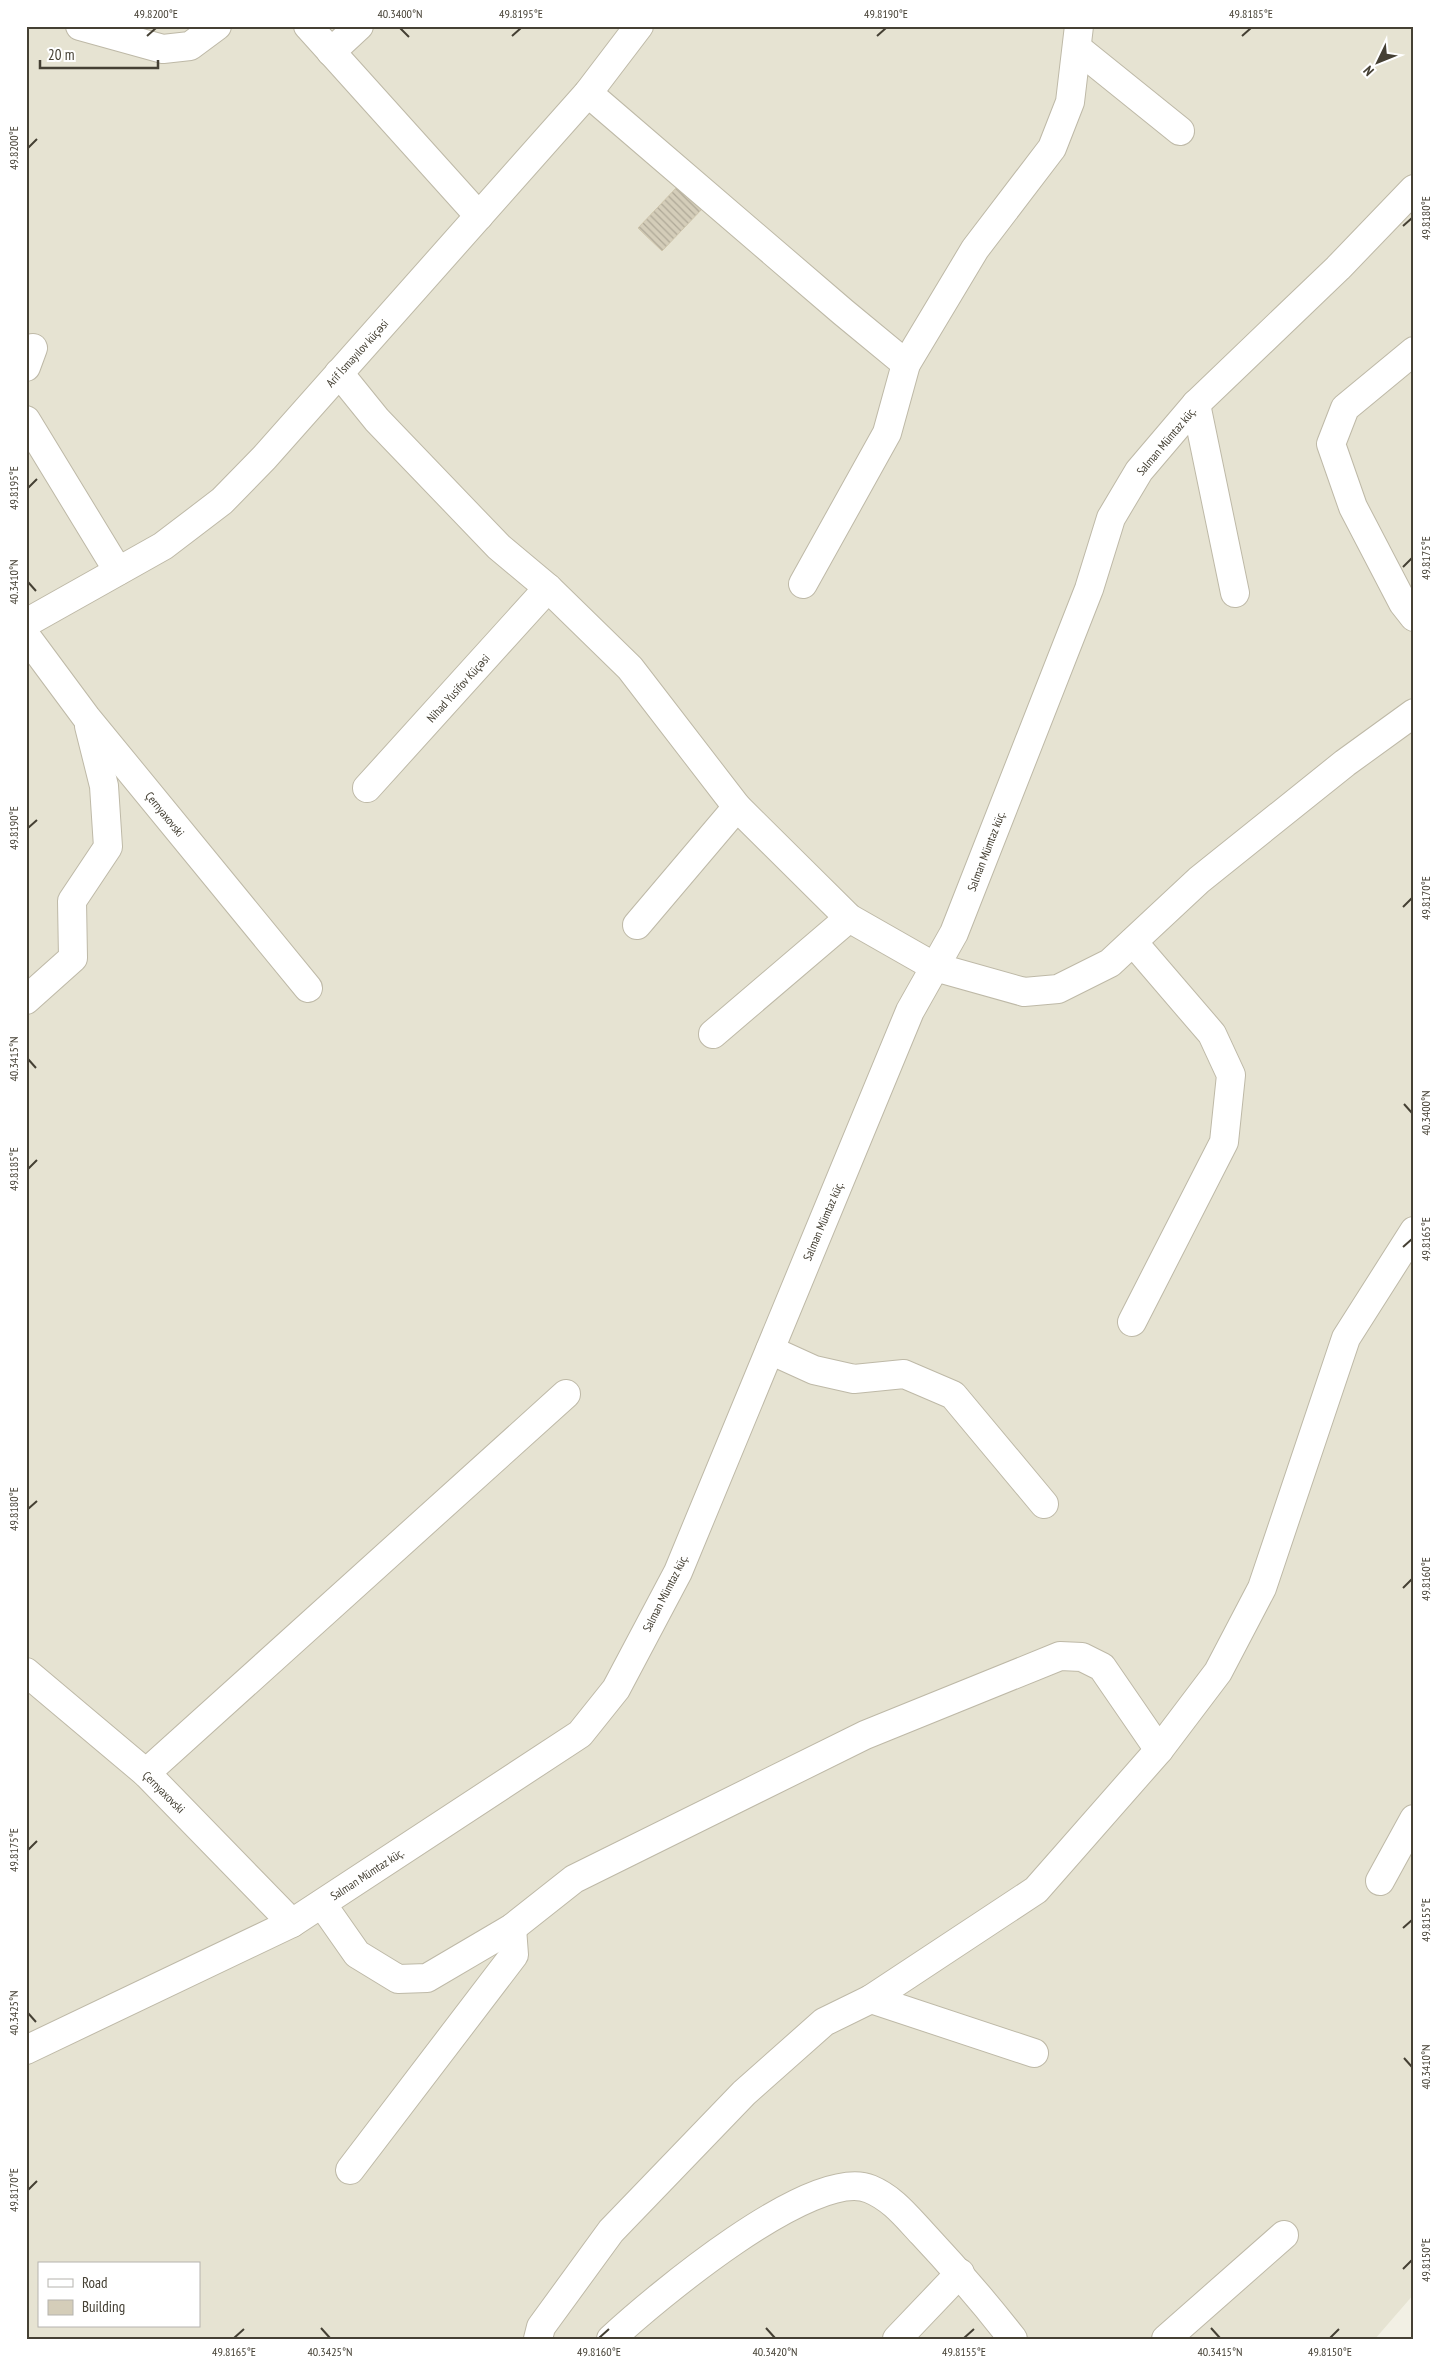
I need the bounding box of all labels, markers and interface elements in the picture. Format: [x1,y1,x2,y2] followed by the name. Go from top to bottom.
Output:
[134,6,178,21] text: 49.8200°E
[377,6,423,21] text: 40.3400°N
[499,6,543,21] text: 49.8195°E
[864,6,908,21] text: 49.8190°E
[1229,6,1273,21] text: 49.8185°E
[40,38,158,70] scale bar
[1352,38,1402,88] north arrow
[48,45,74,64] text: 20 m
[1359,62,1378,80] text: N
[6,126,21,170] text: 49.8200°E
[1418,196,1433,240] text: 49.8180°E
[323,316,391,390] street label: Arif İsmayılov küçəsi
[1133,404,1199,478] street label: Salman Mümtaz küç.
[6,466,21,510] text: 49.8195°E
[1418,536,1433,580] text: 49.8175°E
[6,559,21,605] text: 40.3410°N
[423,651,493,725] street label: Nihad Yusifov Küçəsi
[142,788,188,840] street label: Çernyaxovski
[6,806,21,850] text: 49.8190°E
[964,809,1008,893] street label: Salman Mümtaz küç.
[1418,876,1433,920] text: 49.8170°E
[6,1036,21,1082] text: 40.3415°N
[1418,1090,1433,1136] text: 40.3400°N
[6,1147,21,1191] text: 49.8185°E
[800,1179,846,1263] street label: Salman Mümtaz küç.
[1418,1217,1433,1261] text: 49.8165°E
[6,1487,21,1531] text: 49.8180°E
[639,1552,691,1634] street label: Salman Mümtaz küç.
[1418,1557,1433,1601] text: 49.8160°E
[140,1768,188,1816] street label: Çernyaxovski
[6,1828,21,1872] text: 49.8175°E
[327,1845,407,1903] street label: Salman Mümtaz küç.
[1418,1898,1433,1942] text: 49.8155°E
[6,1990,21,2036] text: 40.3425°N
[1418,2044,1433,2090] text: 40.3410°N
[6,2168,21,2212] text: 49.8170°E
[1418,2238,1433,2282] text: 49.8150°E
[38,2262,200,2328] legend
[82,2273,108,2292] text: Road
[82,2297,125,2316] text: Building
[212,2344,256,2359] text: 49.8165°E
[307,2344,353,2359] text: 40.3425°N
[577,2344,621,2359] text: 49.8160°E
[752,2344,798,2359] text: 40.3420°N
[942,2344,986,2359] text: 49.8155°E
[1197,2344,1243,2359] text: 40.3415°N
[1308,2344,1352,2359] text: 49.8150°E

